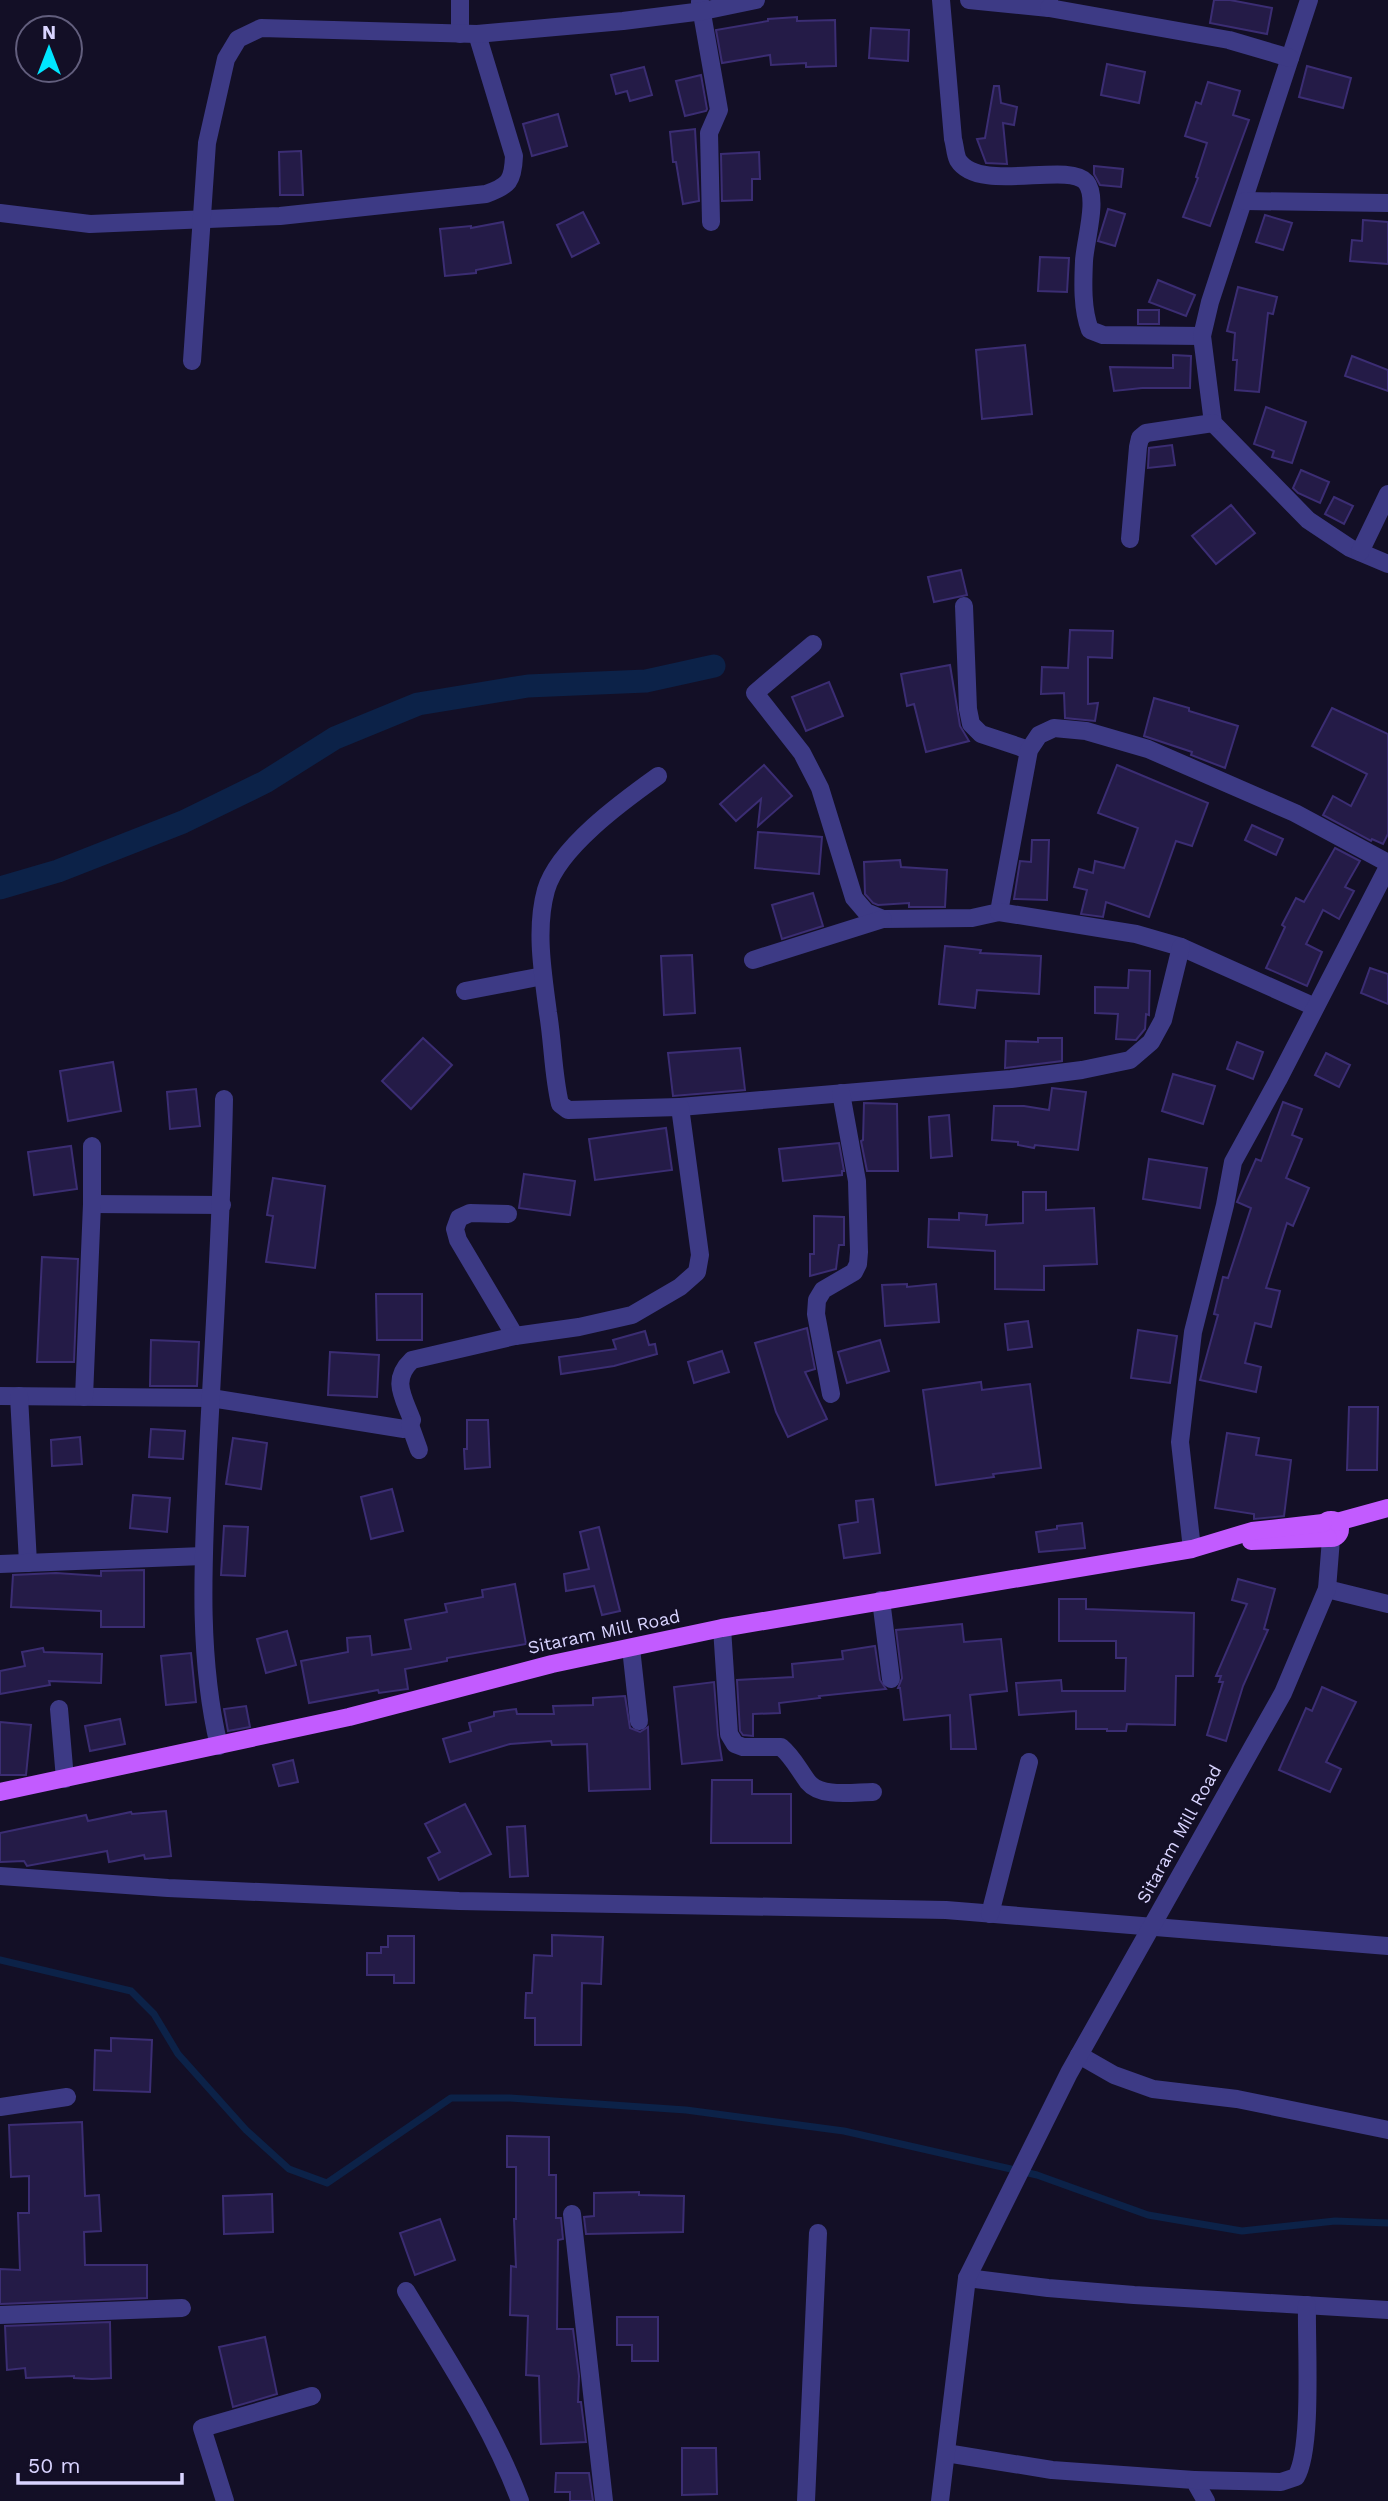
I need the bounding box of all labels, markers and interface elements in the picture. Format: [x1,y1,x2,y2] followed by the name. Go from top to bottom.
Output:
[14,14,84,84] north arrow
[42,21,56,44] text: N
[526,1605,682,1658] street label: Sitaram Mill Road
[1132,1761,1225,1907] street label: Sitaram Mill Road
[18,2442,182,2486] scale bar
[28,2453,80,2478] text: 50 m

